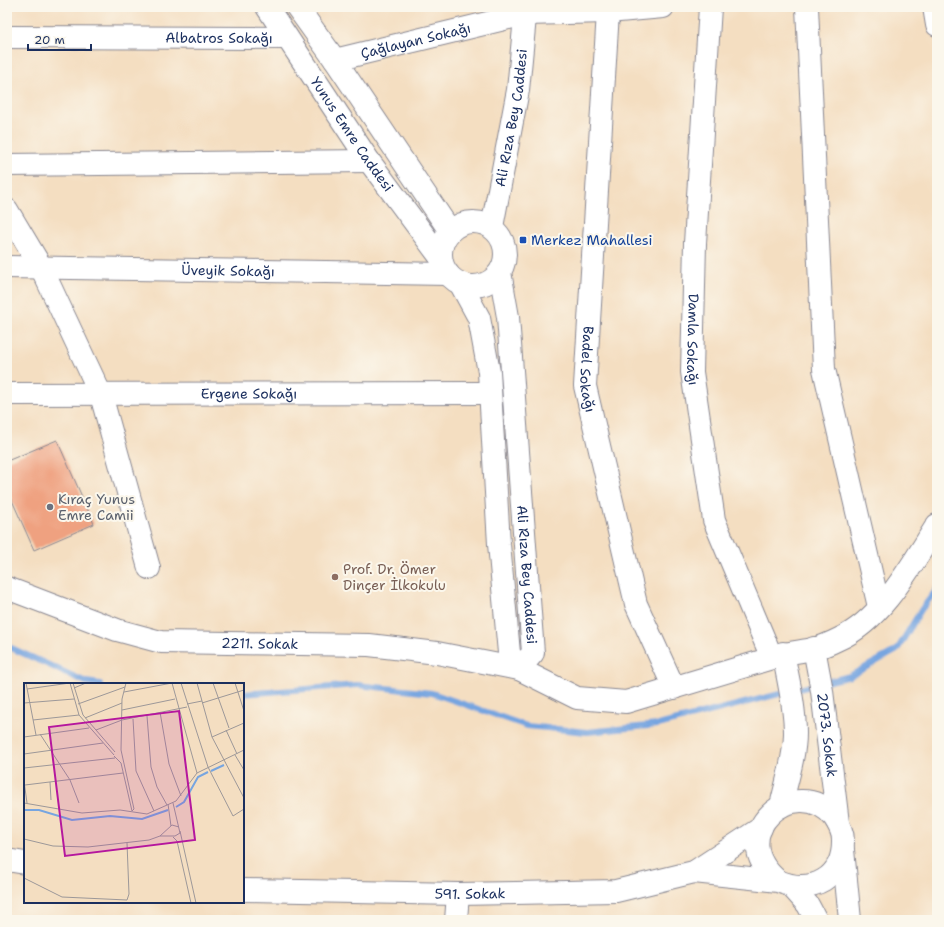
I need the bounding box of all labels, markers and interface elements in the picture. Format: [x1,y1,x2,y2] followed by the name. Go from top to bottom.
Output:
[359,18,473,62] street label: Çağlayan Sokağı
[28,26,91,52] scale bar
[165,29,273,47] street label: Albatros Sokağı
[34,32,65,48] text: 20 m
[491,48,531,188] street label: Ali Rıza Bey Caddesi
[307,73,398,195] street label: Yunus Emre Caddesi
[531,231,652,249] place label: Merkez Mahallesi
[518,235,528,245] marker: Merkez Mahallesi
[181,261,275,280] street label: Üveyik Sokağı
[683,293,703,387] street label: Damla Sokağı
[576,325,600,414] street label: Badel Sokağı
[201,384,297,403] street label: Ergene Sokağı
[58,490,135,524] place label: Kıraç Yunus Emre Camii
[45,502,55,512] marker: Kıraç Yunus Emre Camii
[513,504,541,645] street label: Ali Rıza Bey Caddesi
[343,560,446,594] place label: Prof. Dr. Ömer Dinçer İlkokulu
[330,572,340,582] marker: Prof. Dr. Ömer Dinçer İlkokulu
[221,634,298,653] street label: 2211. Sokak
[24,683,244,903] inset map
[813,692,841,778] street label: 2073. Sokak
[434,884,506,903] street label: 591. Sokak

